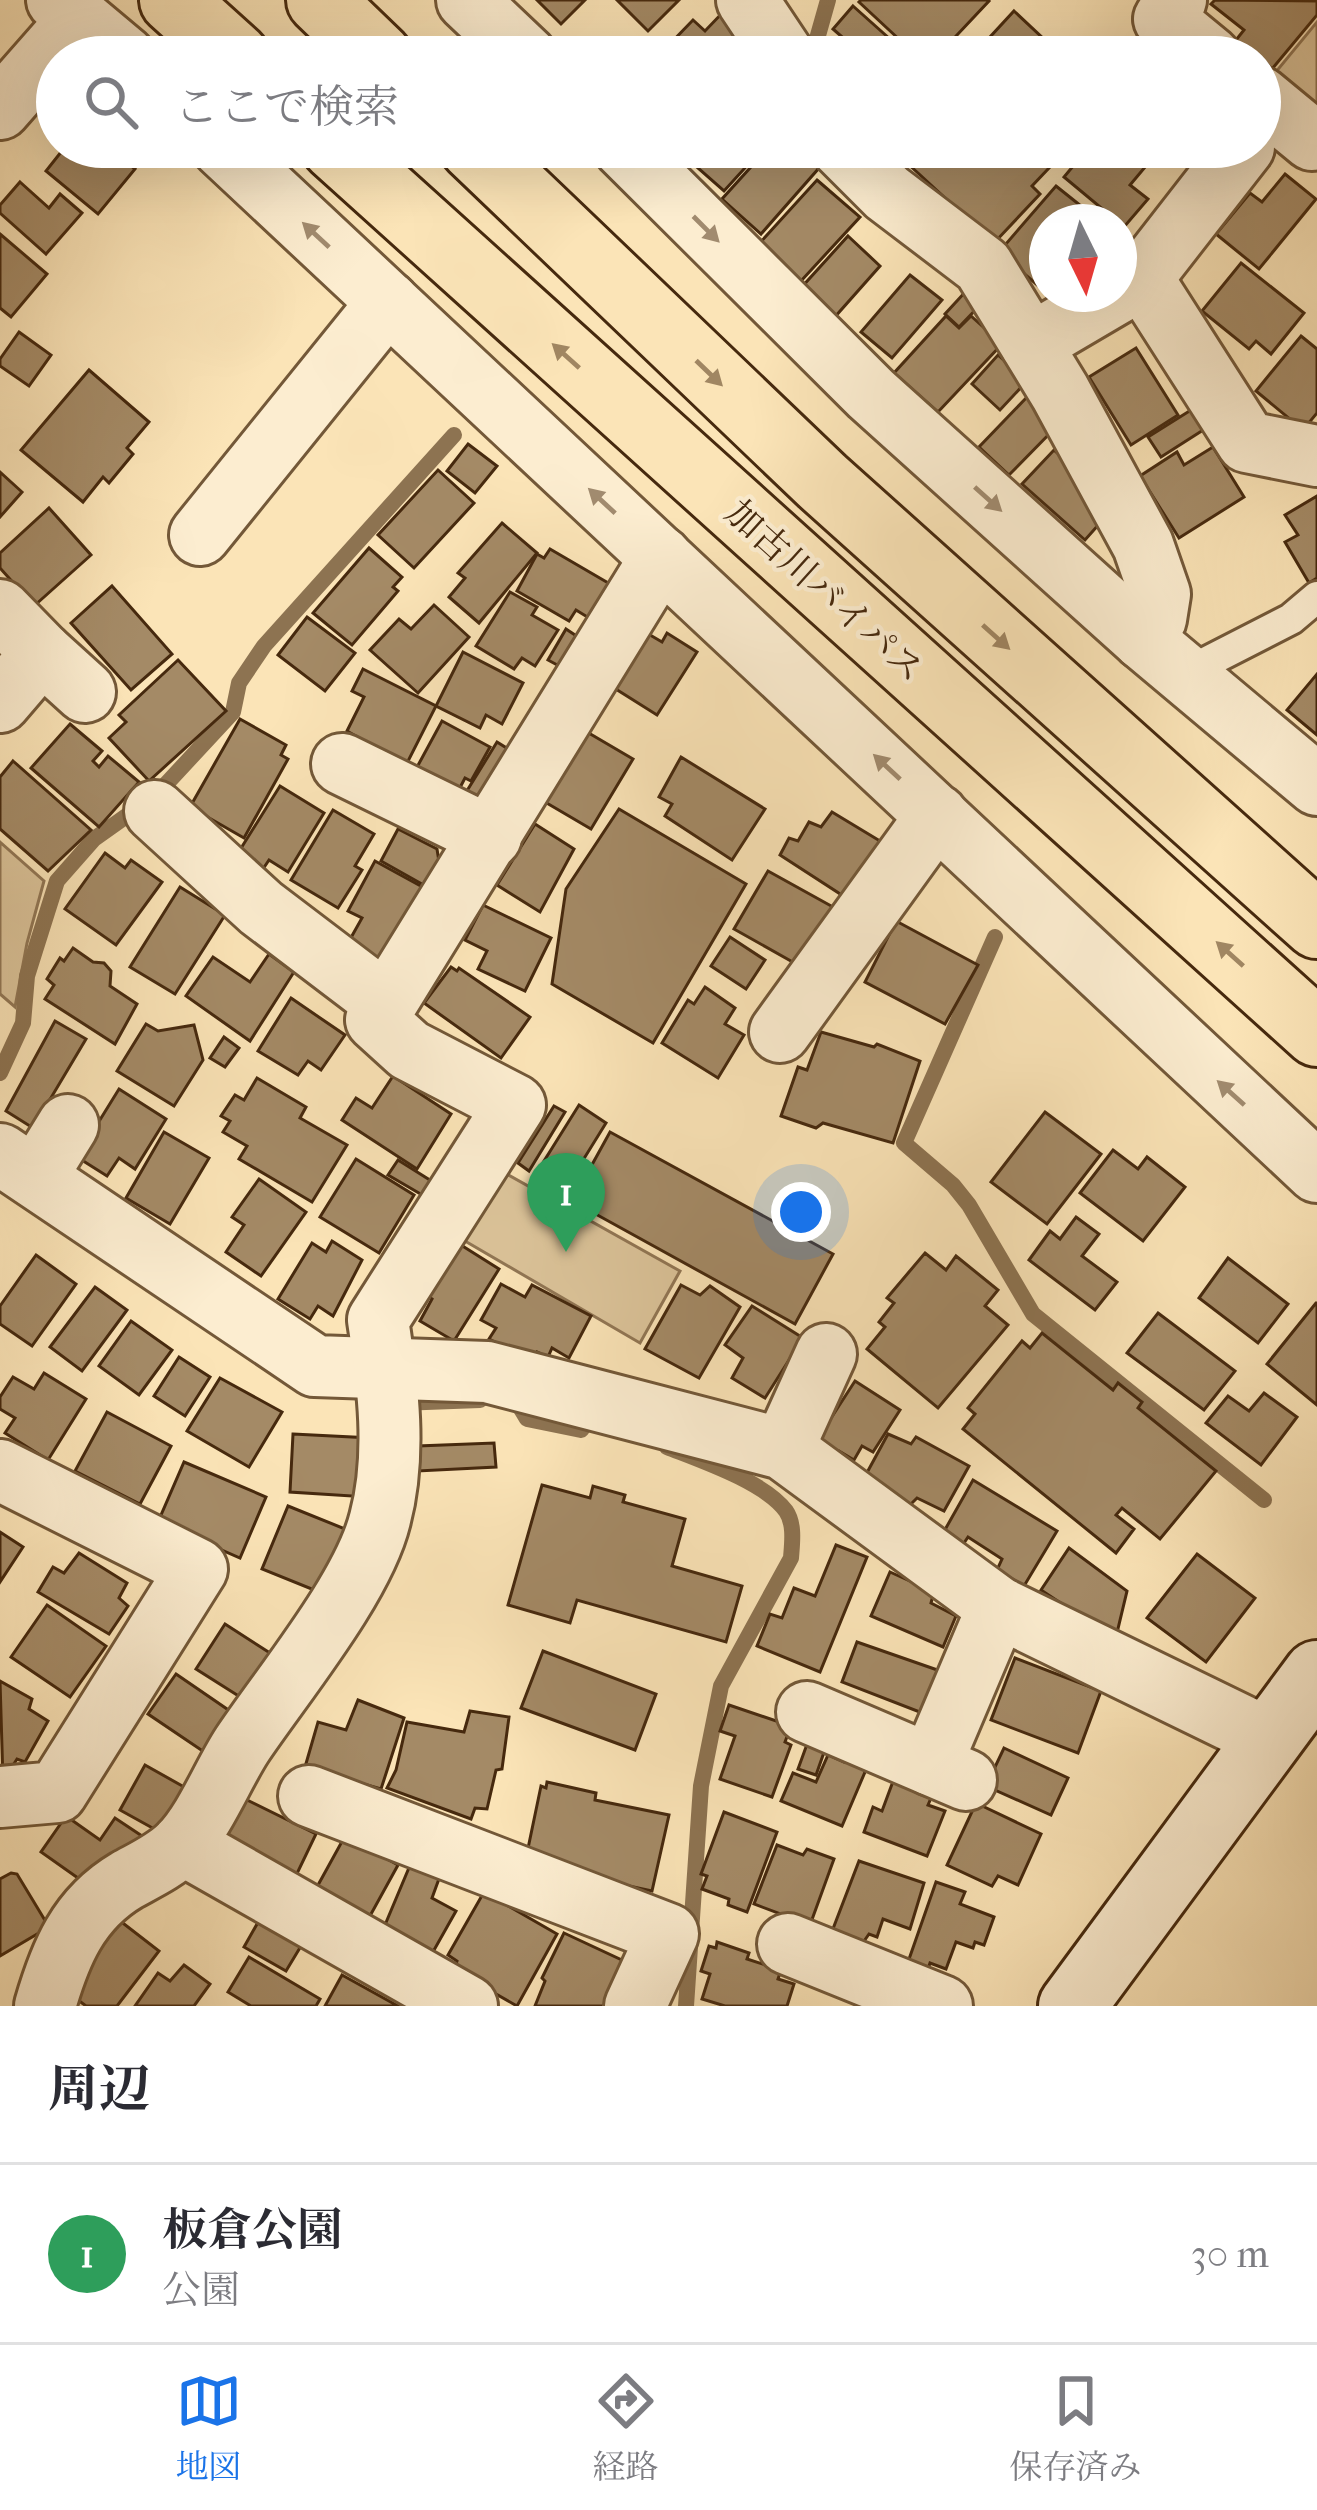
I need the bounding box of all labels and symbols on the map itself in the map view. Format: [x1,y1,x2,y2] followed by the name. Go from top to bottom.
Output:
[1029,204,1137,312] north arrow
[691,215,720,243] one-way arrow
[302,222,331,250] one-way arrow
[551,343,580,370] one-way arrow
[695,359,724,387] one-way arrow
[973,485,1002,512] one-way arrow
[587,488,616,515] one-way arrow
[718,491,932,691] street label: 加古川バイパス
[982,623,1011,650] one-way arrow
[872,754,901,782] one-way arrow
[1215,941,1245,968] one-way arrow
[1216,1080,1245,1108] one-way arrow
[527,1153,605,1252] pin: 1
[771,1182,831,1242] your location

